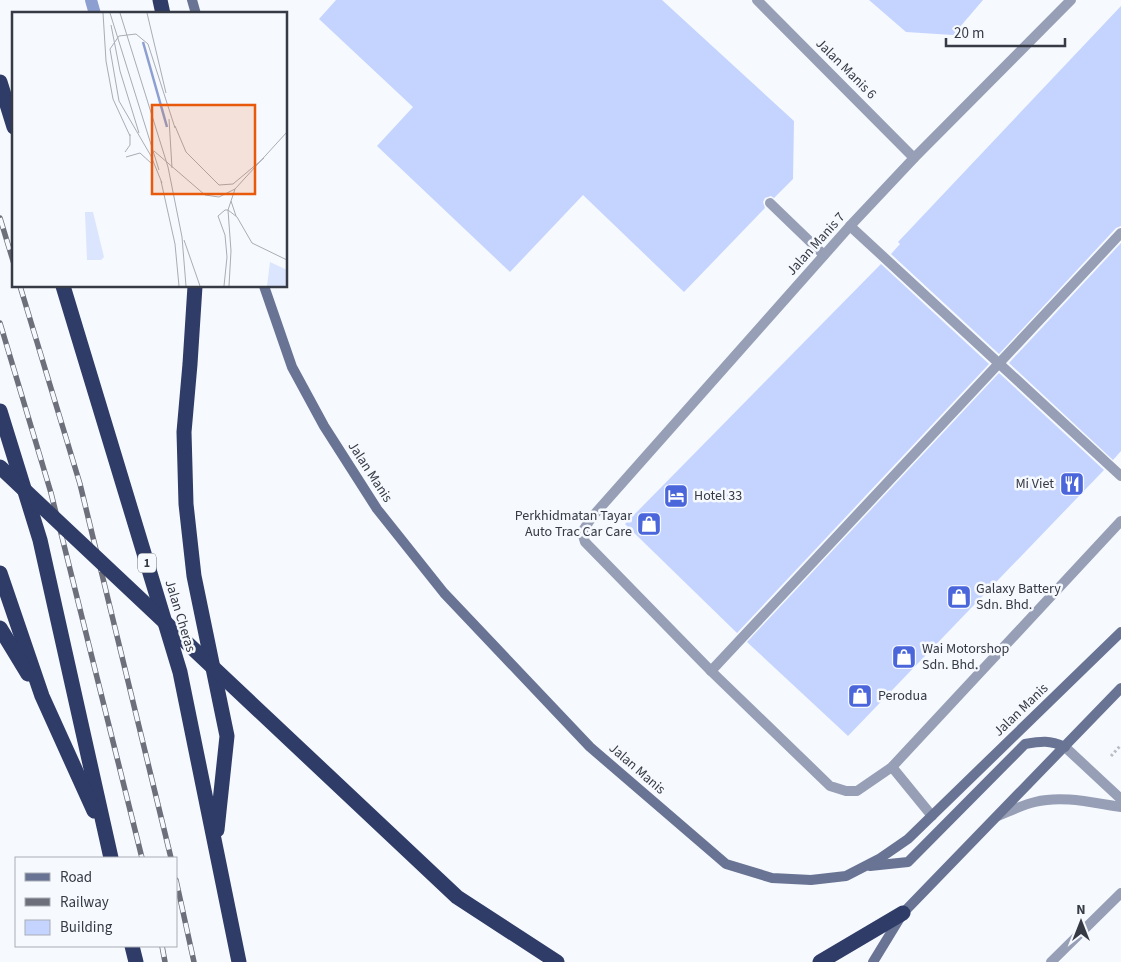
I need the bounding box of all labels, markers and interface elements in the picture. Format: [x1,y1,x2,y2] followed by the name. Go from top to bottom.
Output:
[12,12,288,288] inset map
[946,15,1065,47] scale bar
[954,23,984,44] text: 20 m
[811,34,881,104] street label: Jalan Manis 6
[782,208,850,280] street label: Jalan Manis 7
[343,438,397,507] street label: Jalan Manis
[1059,471,1085,497] restaurant icon: Mi Viet
[1015,474,1054,494] place label: Mi Viet
[663,483,689,509] hotel icon: Hotel 33
[694,486,742,506] place label: Hotel 33
[515,506,632,542] place label: Perkhidmatan Tayar Auto Trac Car Care
[636,511,662,537] shop icon: Perkhidmatan Tayar Auto Trac Car Care
[138,554,156,572] road number: 1
[159,577,201,655] street label: Jalan Cheras
[976,579,1061,615] place label: Galaxy Battery Sdn. Bhd.
[946,584,972,610] shop icon: Galaxy Battery Sdn. Bhd.
[922,639,1010,675] place label: Wai Motorshop Sdn. Bhd.
[891,644,917,670] shop icon: Wai Motorshop Sdn. Bhd.
[989,679,1053,741] street label: Jalan Manis
[847,683,873,709] shop icon: Perodua
[878,686,927,706] place label: Perodua
[604,739,670,799] street label: Jalan Manis
[15,857,178,947] legend
[60,867,92,888] text: Road
[60,892,109,913] text: Railway
[1056,897,1106,947] north arrow
[1076,900,1086,920] text: N
[60,917,113,938] text: Building

